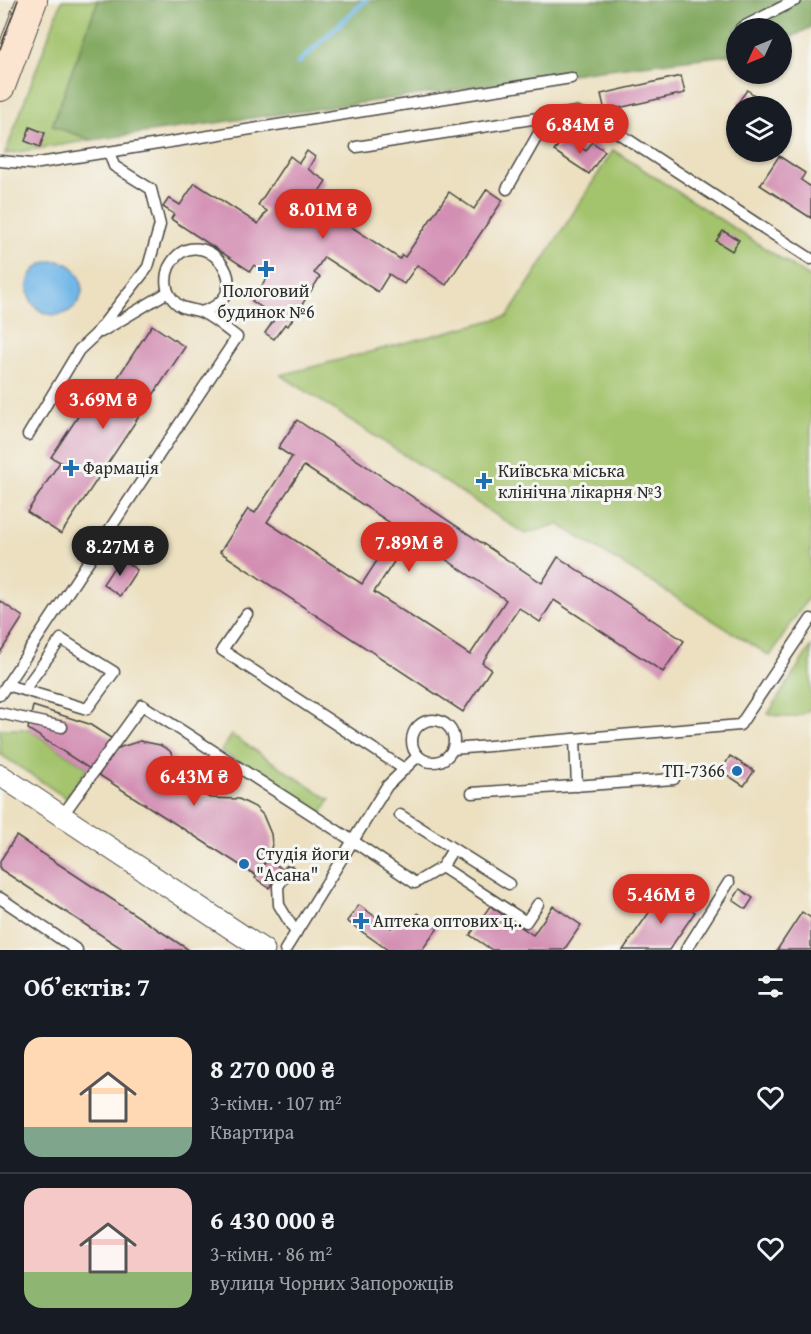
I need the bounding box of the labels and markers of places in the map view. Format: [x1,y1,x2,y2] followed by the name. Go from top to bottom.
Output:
[525,104,635,155] pin: 6.84M ₴
[268,189,378,240] pin: 8.01M ₴
[257,260,275,278] marker: Пологовий будинок №6
[217,277,315,325] place label: Пологовий будинок №6
[48,379,158,430] pin: 3.69M ₴
[83,454,159,481] place label: Фармація
[498,457,662,505] place label: Київська міська клінічна лікарня №3
[64,461,78,475] marker: Фармація
[475,472,493,490] marker: Київська міська клінічна лікарня №3
[354,522,464,573] pin: 7.89M ₴
[65,526,175,577] pin: 8.27M ₴
[139,756,249,807] pin: 6.43M ₴
[662,757,725,784] place label: ТП-7366
[730,764,744,778] marker: ТП-7366
[256,840,350,888] place label: Студія йоги "Асана"
[237,857,251,871] marker: Студія йоги "Асана"
[606,874,716,925] pin: 5.46M ₴
[373,907,522,934] place label: Аптека оптових ц‥
[354,914,368,928] marker: Аптека оптових ц‥

